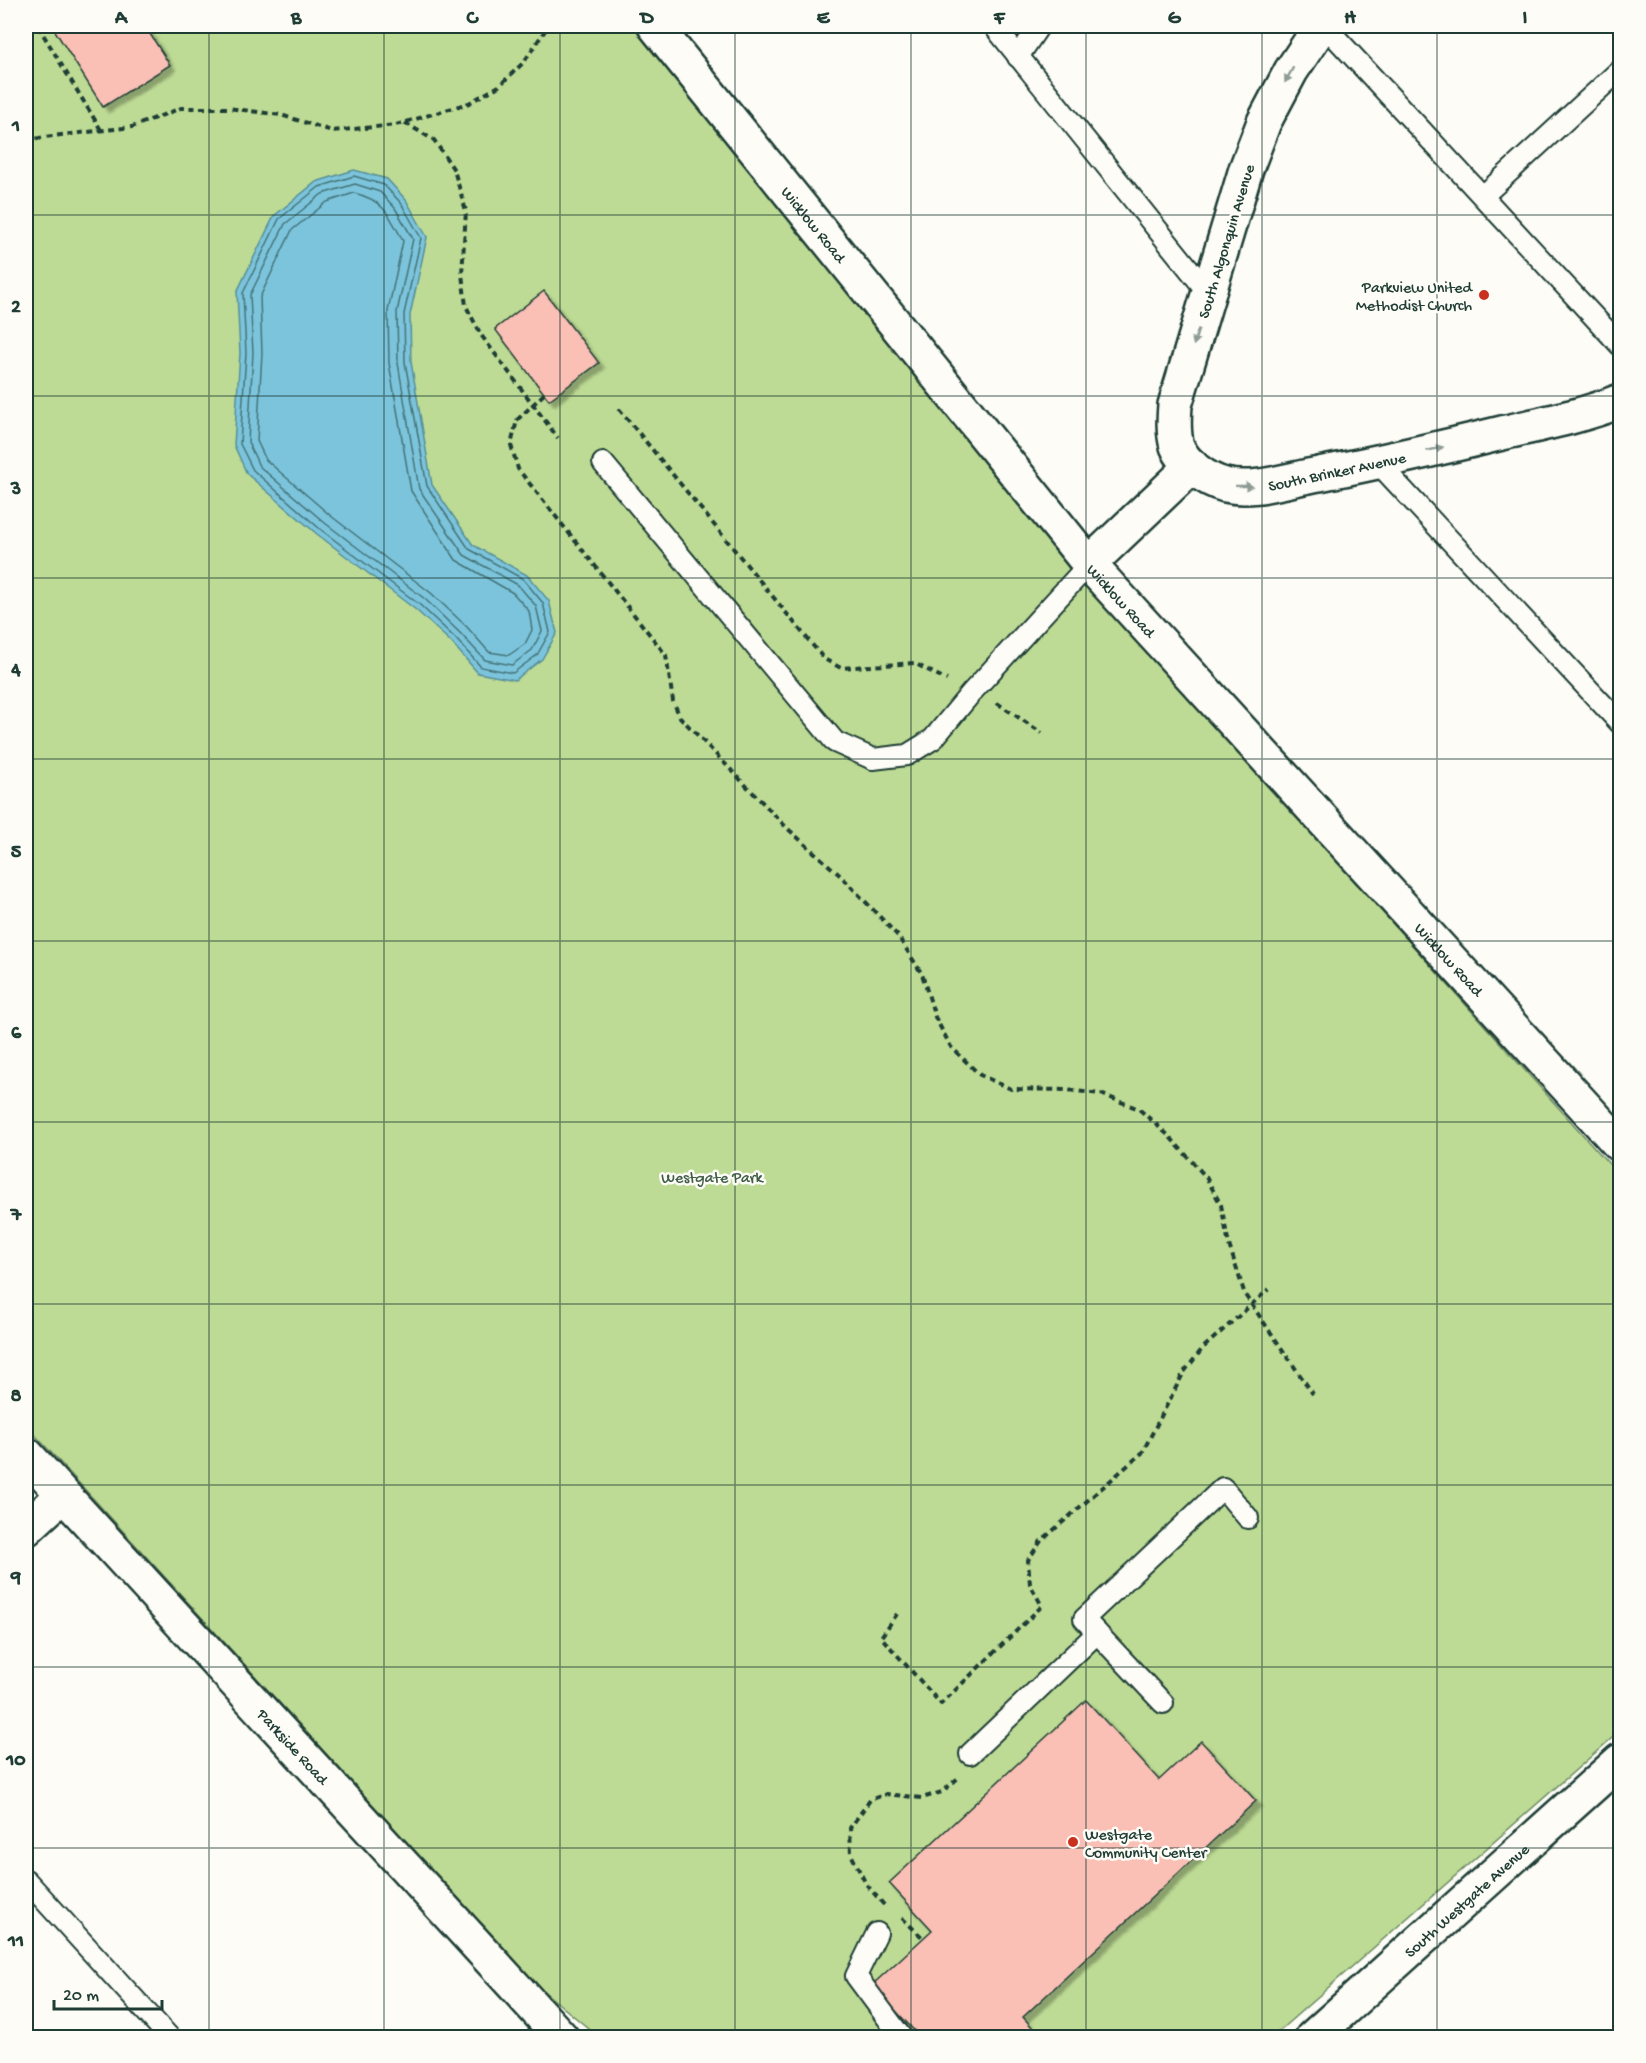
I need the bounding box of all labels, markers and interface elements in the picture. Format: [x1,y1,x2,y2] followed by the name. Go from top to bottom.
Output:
[114,8,129,31] text: A
[290,8,302,31] text: B
[466,8,480,31] text: C
[638,8,654,31] text: D
[817,8,831,31] text: E
[993,8,1006,31] text: F
[1168,8,1182,31] text: G
[1344,8,1356,31] text: H
[1523,8,1528,31] text: I
[1284,66,1294,83] one-way arrow
[11,116,20,139] text: 1
[1196,162,1261,321] street label: South Algonquin Avenue
[775,184,849,269] street label: Wicklow Road
[1356,280,1474,317] place label: Parkview United Methodist Church
[1477,288,1491,302] marker: Parkview United Methodist Church
[11,297,21,320] text: 2
[1191,328,1200,346] one-way arrow
[1426,444,1445,453] one-way arrow
[1267,450,1409,498] street label: South Brinker Avenue
[10,479,21,502] text: 3
[1235,481,1254,491] one-way arrow
[1081,562,1159,644] street label: Wicklow Road
[10,660,21,683] text: 4
[11,842,22,865] text: 5
[1409,920,1487,1003] street label: Wicklow Road
[11,1023,22,1046] text: 6
[661,1170,765,1189] park label: Westgate Park
[10,1205,23,1228] text: 7
[11,1386,22,1409] text: 8
[10,1568,21,1591] text: 9
[251,1705,332,1791] street label: Parkside Road
[5,1750,26,1773] text: 10
[1085,1827,1208,1864] place label: Westgate Community Center
[1066,1835,1080,1849] marker: Westgate Community Center
[1402,1841,1535,1963] street label: South Westgate Avenue
[7,1931,24,1954] text: 11
[54,1973,162,2011] scale bar
[63,1986,99,2007] text: 20 m

